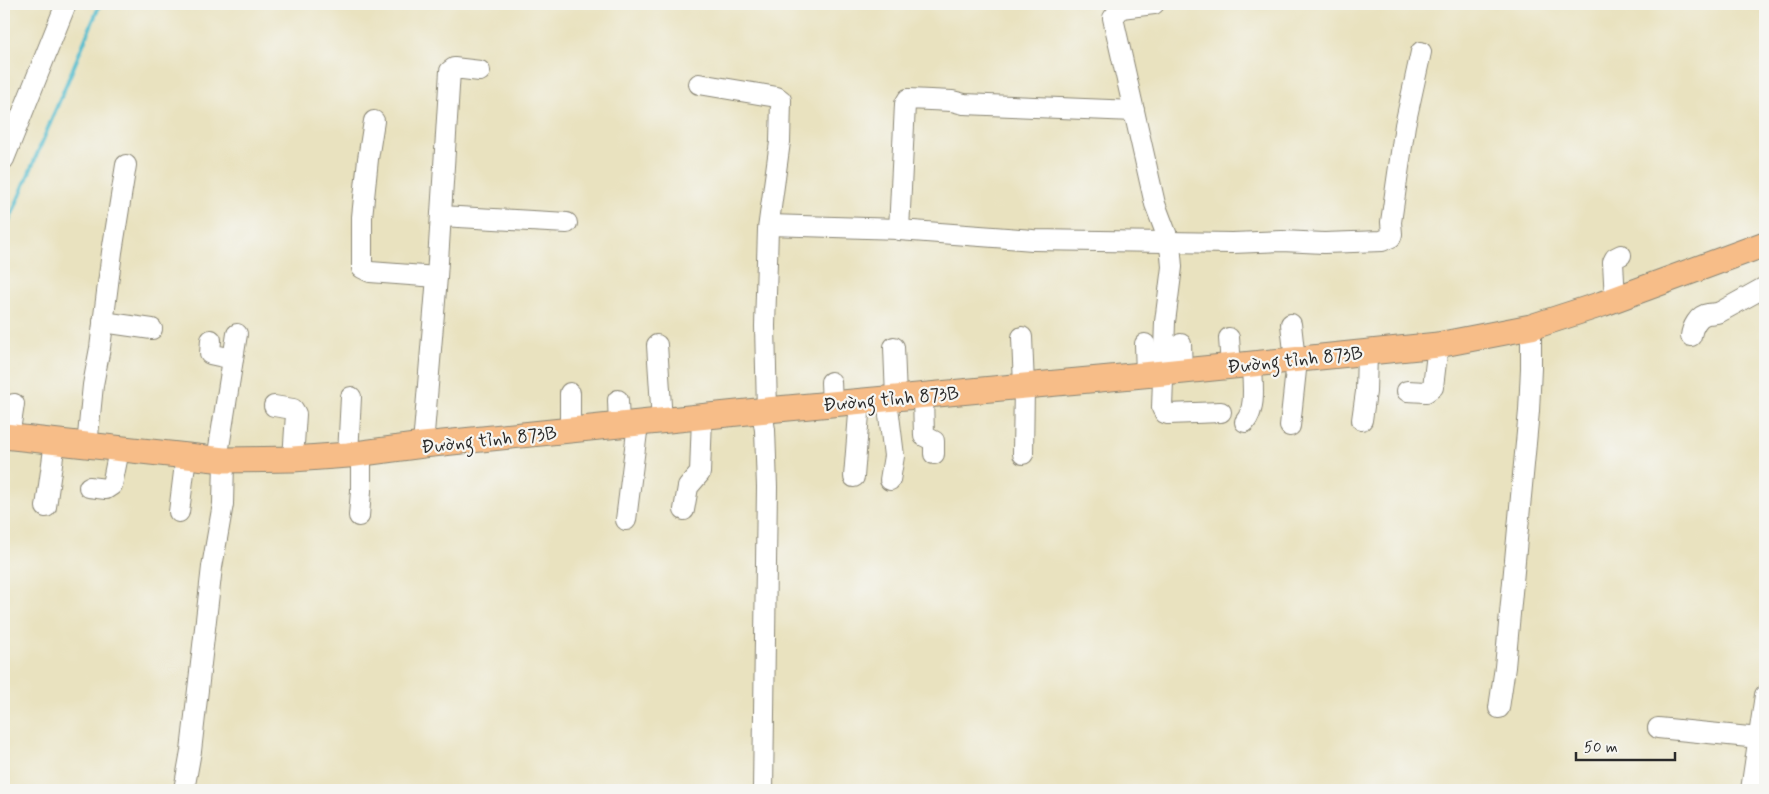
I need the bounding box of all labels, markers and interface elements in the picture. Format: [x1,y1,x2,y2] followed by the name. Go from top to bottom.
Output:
[1226,341,1365,383] street label: Đường tỉnh 873B
[822,381,960,421] street label: Đường tỉnh 873B
[420,421,559,463] street label: Đường tỉnh 873B
[1576,729,1675,761] scale bar
[1584,738,1618,758] text: 50 m

